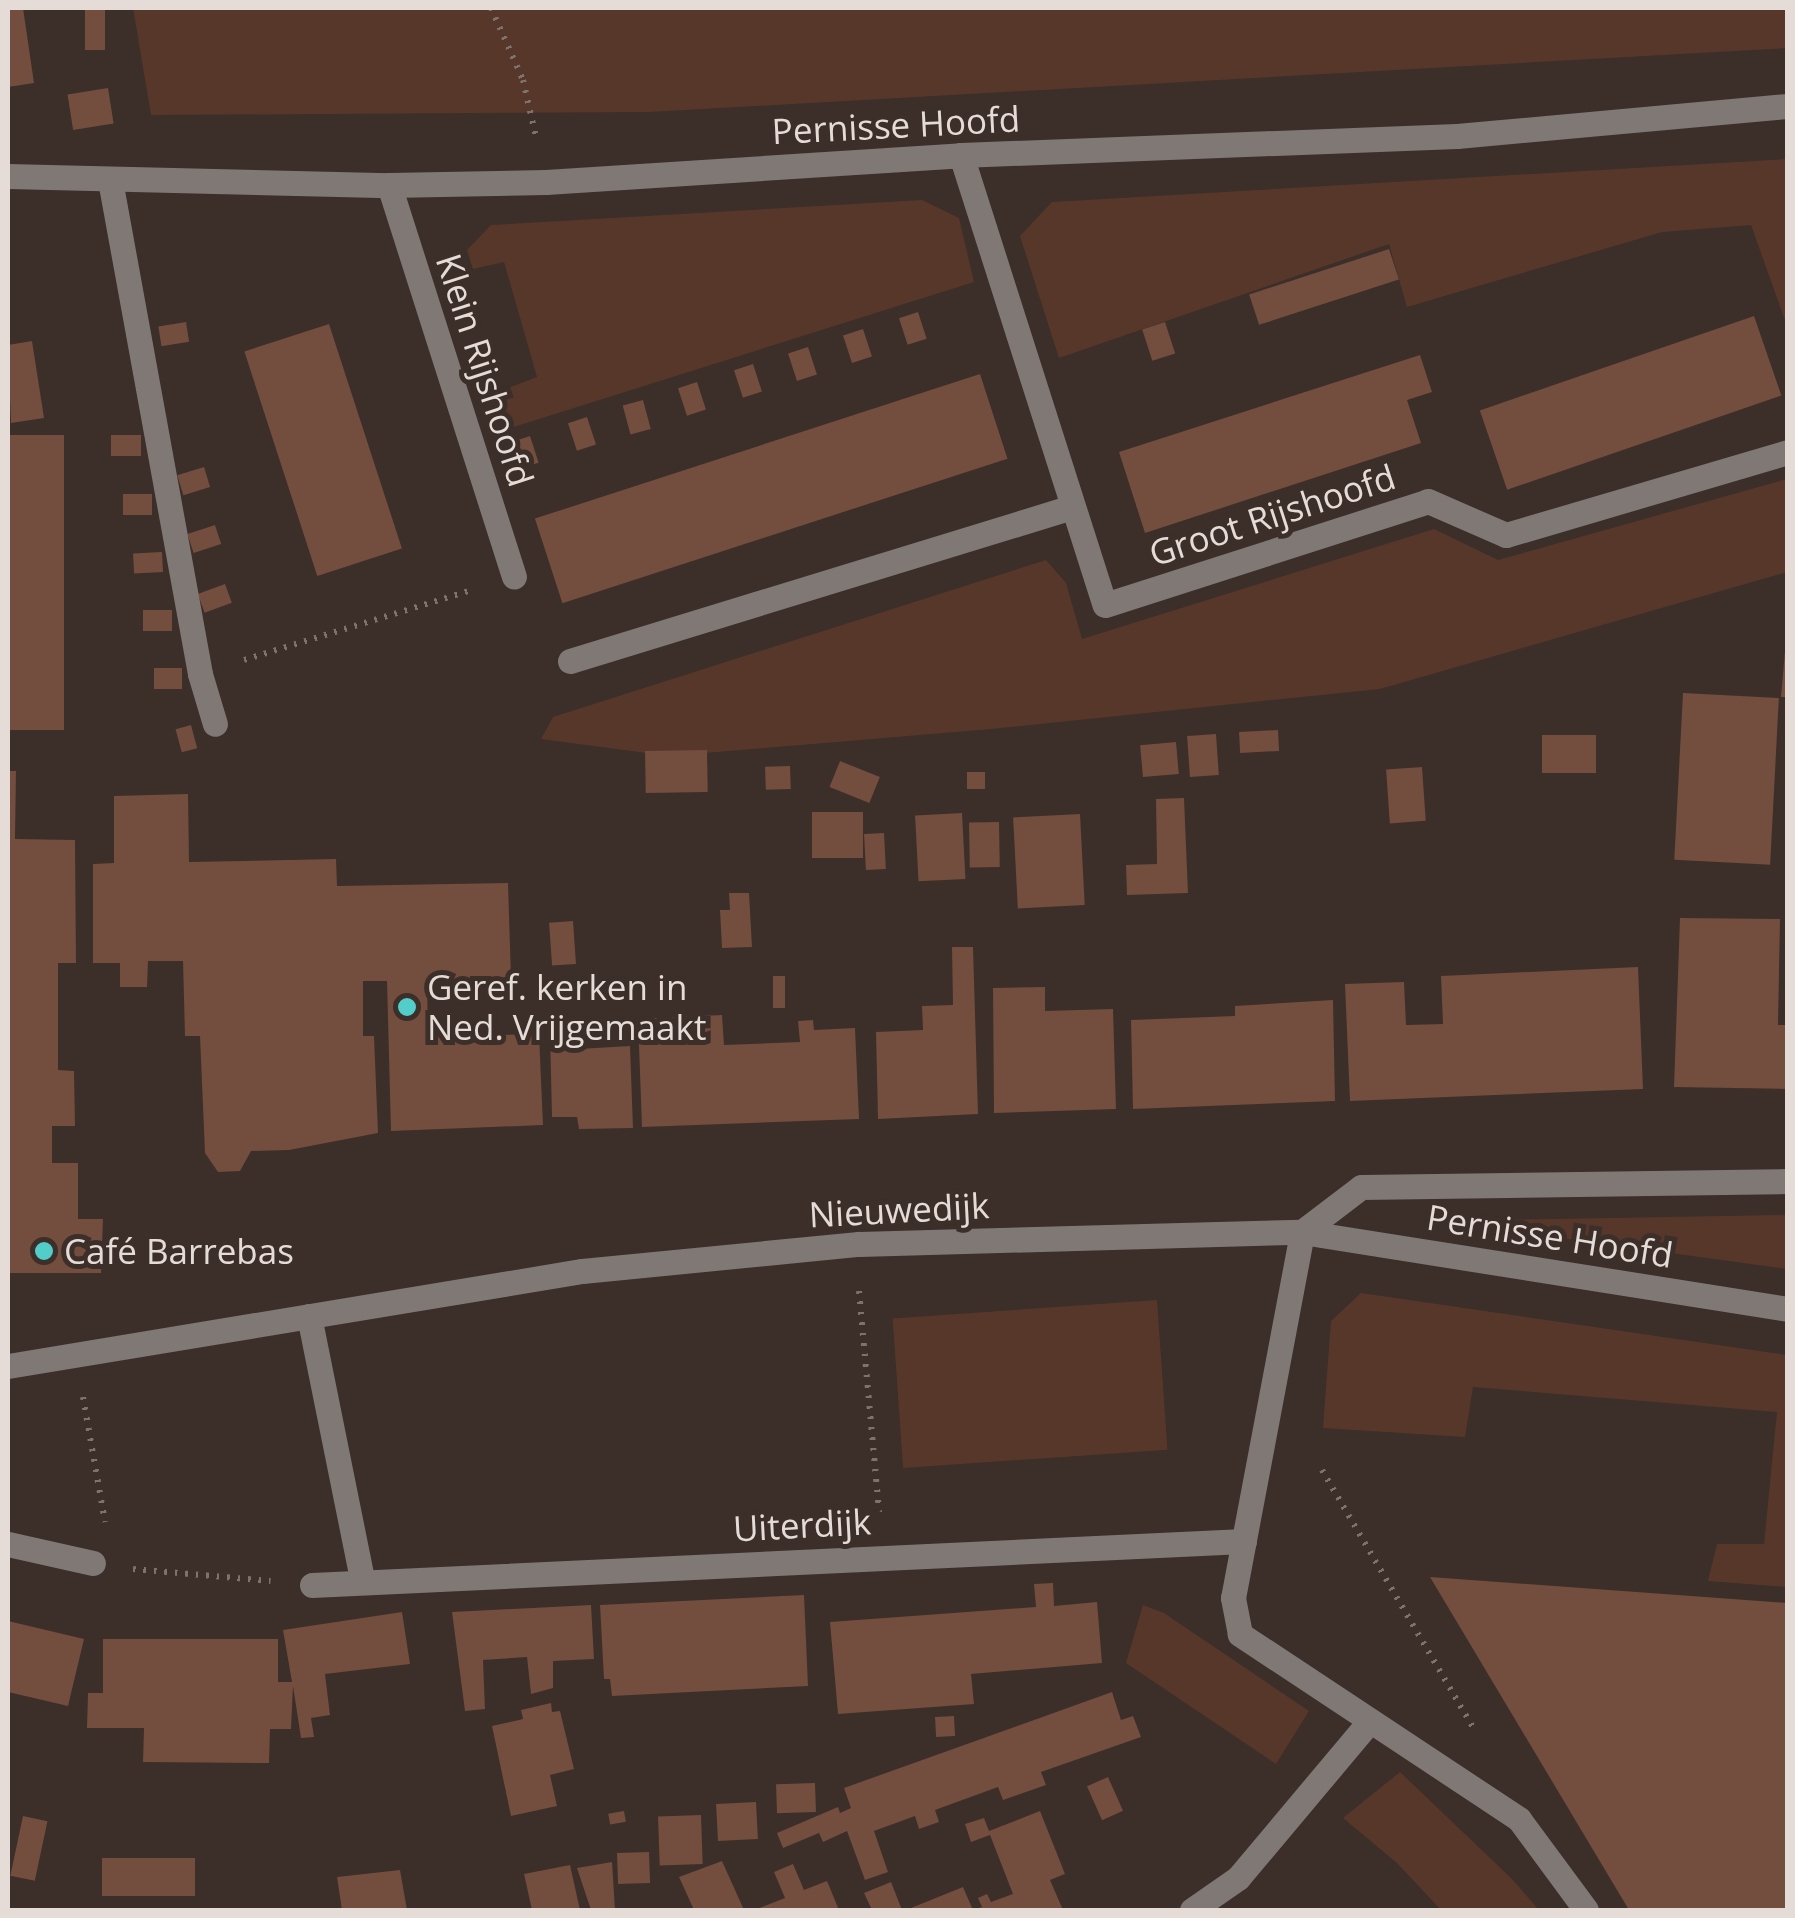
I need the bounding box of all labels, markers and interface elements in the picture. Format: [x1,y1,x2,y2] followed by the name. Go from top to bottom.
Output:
[771,98,1021,152] street label: Pernisse Hoofd
[428,248,542,492] street label: Klein Rijshoofd
[1144,455,1400,575] street label: Groot Rijshoofd
[427,966,706,1048] place label: Geref. kerken in Ned. Vrijgemaakt
[396,996,418,1018] marker: Geref. kerken in Ned. Vrijgemaakt
[808,1184,990,1236] street label: Nieuwedijk
[1424,1196,1676,1276] street label: Pernisse Hoofd
[64,1230,294,1272] place label: Café Barrebas
[33,1240,55,1262] marker: Café Barrebas
[732,1500,872,1550] street label: Uiterdijk

